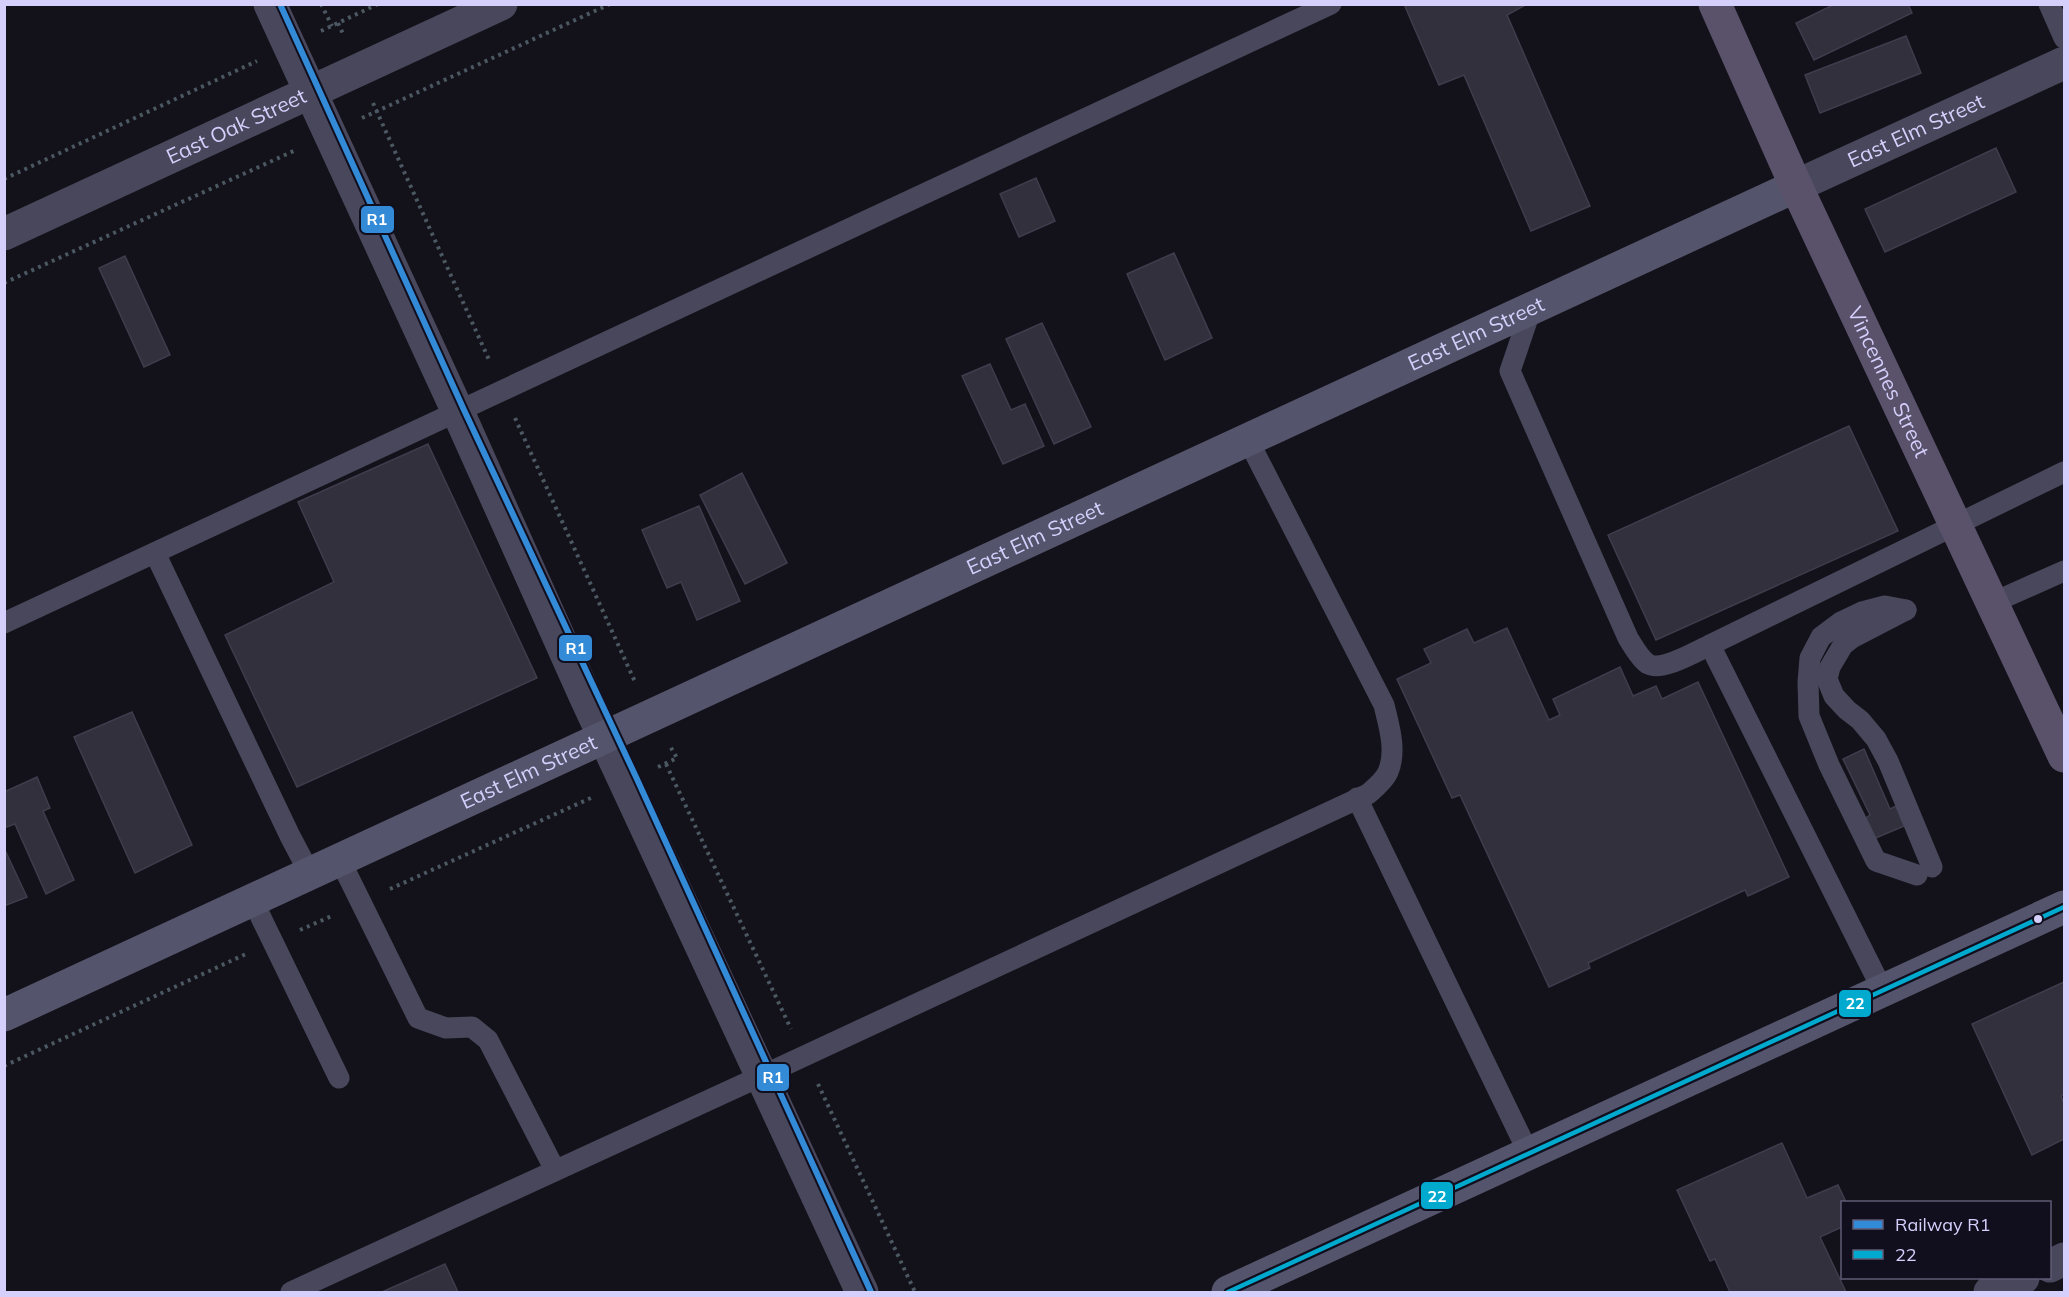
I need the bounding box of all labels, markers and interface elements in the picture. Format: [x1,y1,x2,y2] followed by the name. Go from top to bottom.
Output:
[162,82,310,169] street label: East Oak Street
[1843,87,1988,173] street label: East Elm Street
[360,205,395,234] line badge: R1
[367,209,387,229] text: R1
[1403,290,1548,376] street label: East Elm Street
[1843,302,1936,461] street label: Vincennes Street
[962,494,1107,580] street label: East Elm Street
[558,634,593,662] line badge: R1
[566,638,586,658] text: R1
[456,729,601,814] street label: East Elm Street
[2032,913,2044,925] unlabelled marker
[1838,989,1872,1018] line badge: 22
[1845,993,1865,1013] text: 22
[756,1063,790,1092] line badge: R1
[763,1067,783,1087] text: R1
[1420,1181,1454,1210] line badge: 22
[1427,1186,1447,1206] text: 22
[1841,1201,2051,1279] legend
[1895,1213,1990,1236] text: Railway R1
[1895,1243,1917,1266] text: 22

